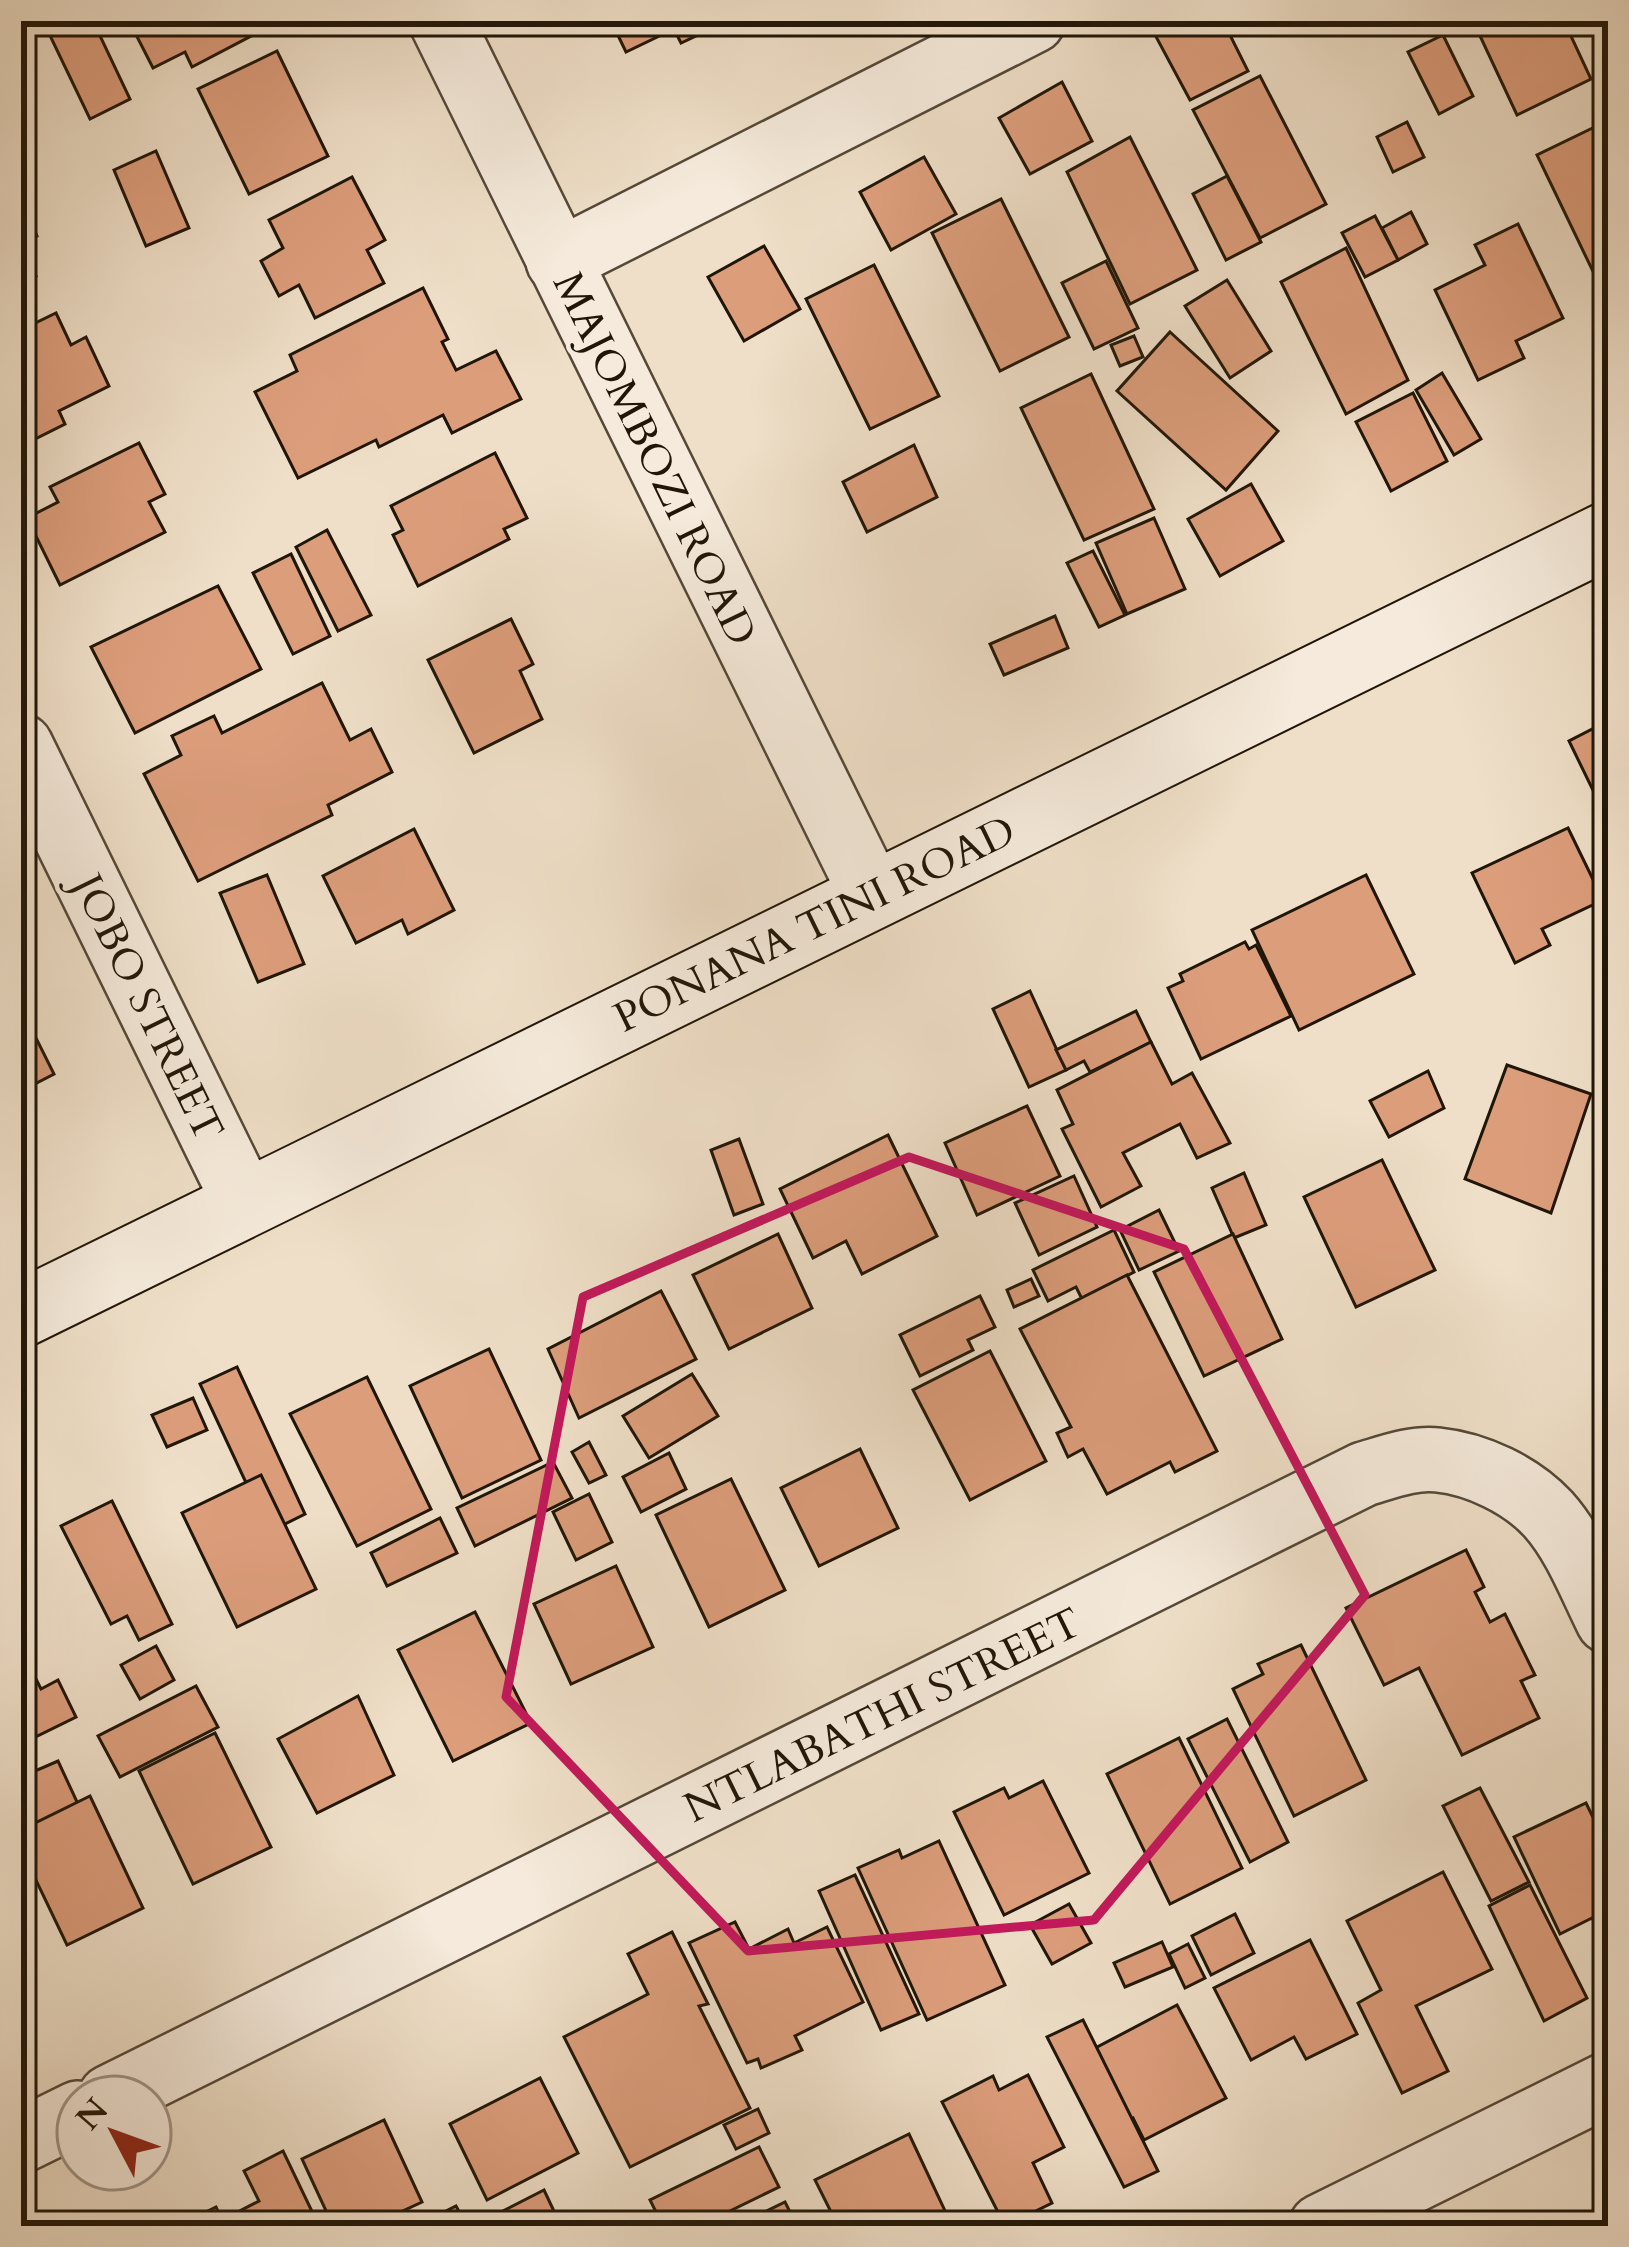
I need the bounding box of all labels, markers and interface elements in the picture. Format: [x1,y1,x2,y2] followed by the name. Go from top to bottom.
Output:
[539,262,770,655] street label: MAJOMBOZI ROAD
[605,802,1025,1046] street label: PONANA TINI ROAD
[56,859,237,1151] street label: JOBO STREET
[674,1594,1091,1836] street label: NTLABATHI STREET
[54,2073,174,2193] north arrow
[66,2088,119,2140] text: N

